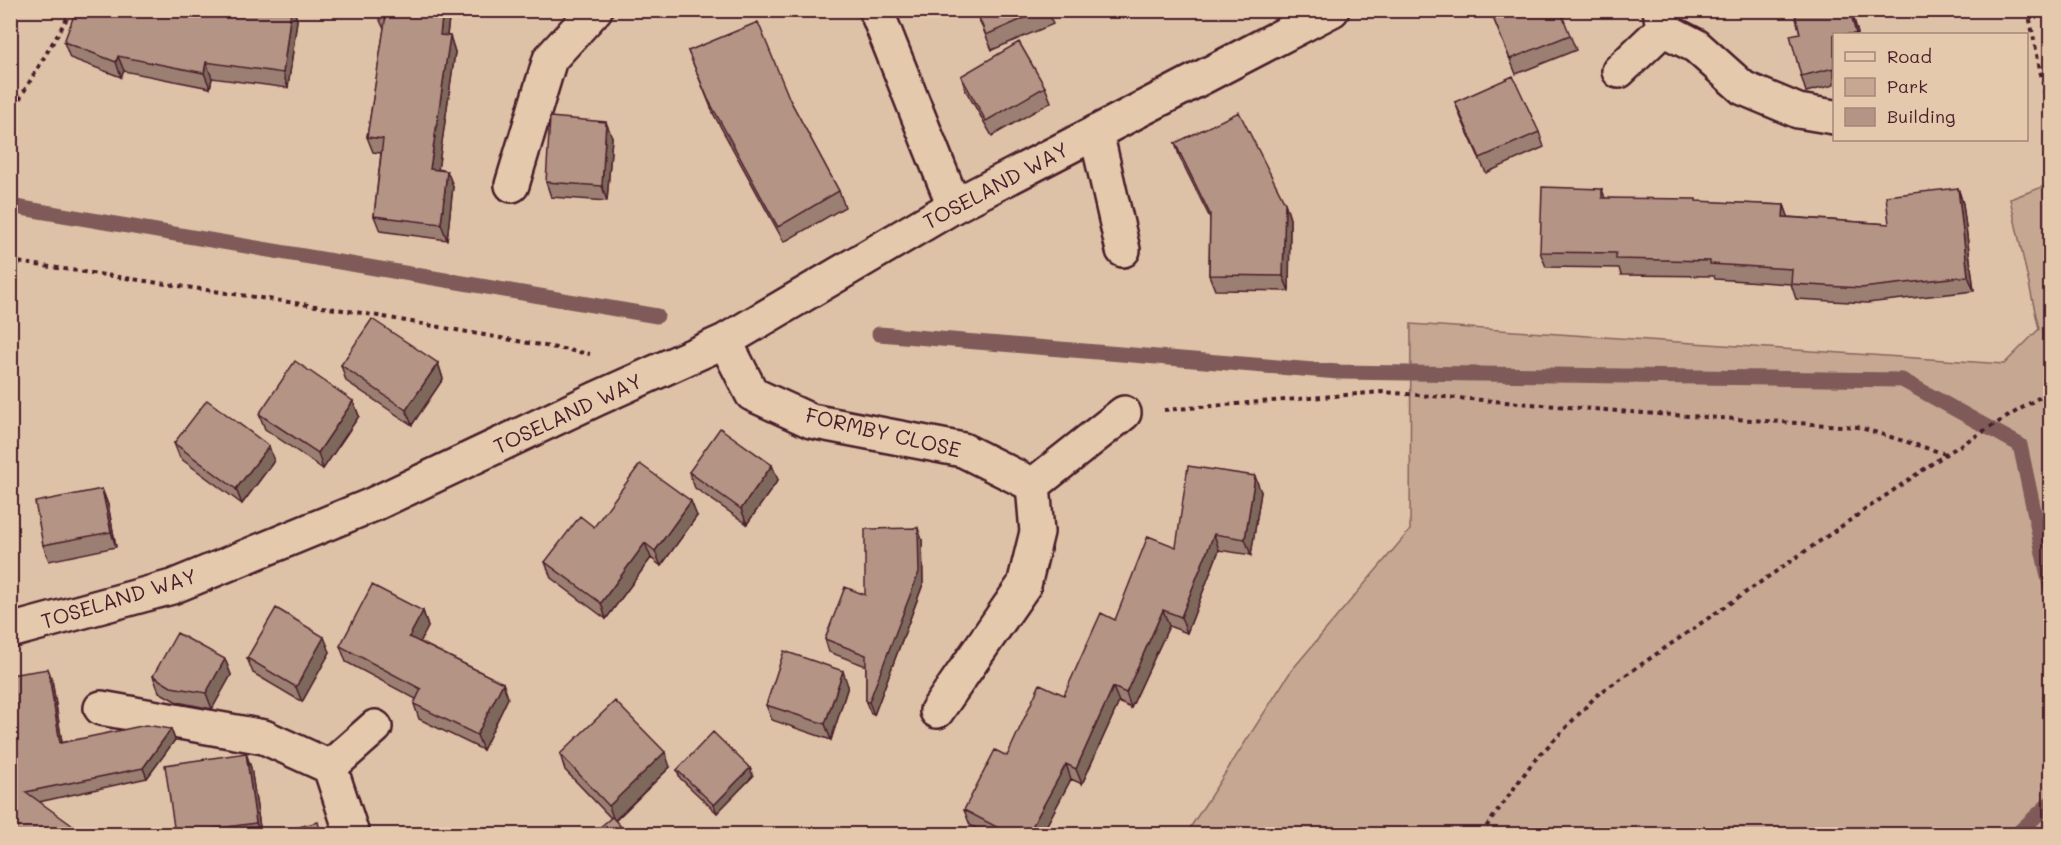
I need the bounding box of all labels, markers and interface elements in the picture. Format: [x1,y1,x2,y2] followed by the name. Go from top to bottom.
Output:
[1833,33,2028,141] legend
[1887,44,1932,68] text: Road
[1887,74,1928,98] text: Park
[1887,104,1955,128] text: Building
[918,135,1073,234] street label: TOSELAND WAY
[489,366,646,459] street label: TOSELAND WAY
[803,401,964,463] street label: FORMBY CLOSE
[38,561,200,634] street label: TOSELAND WAY

